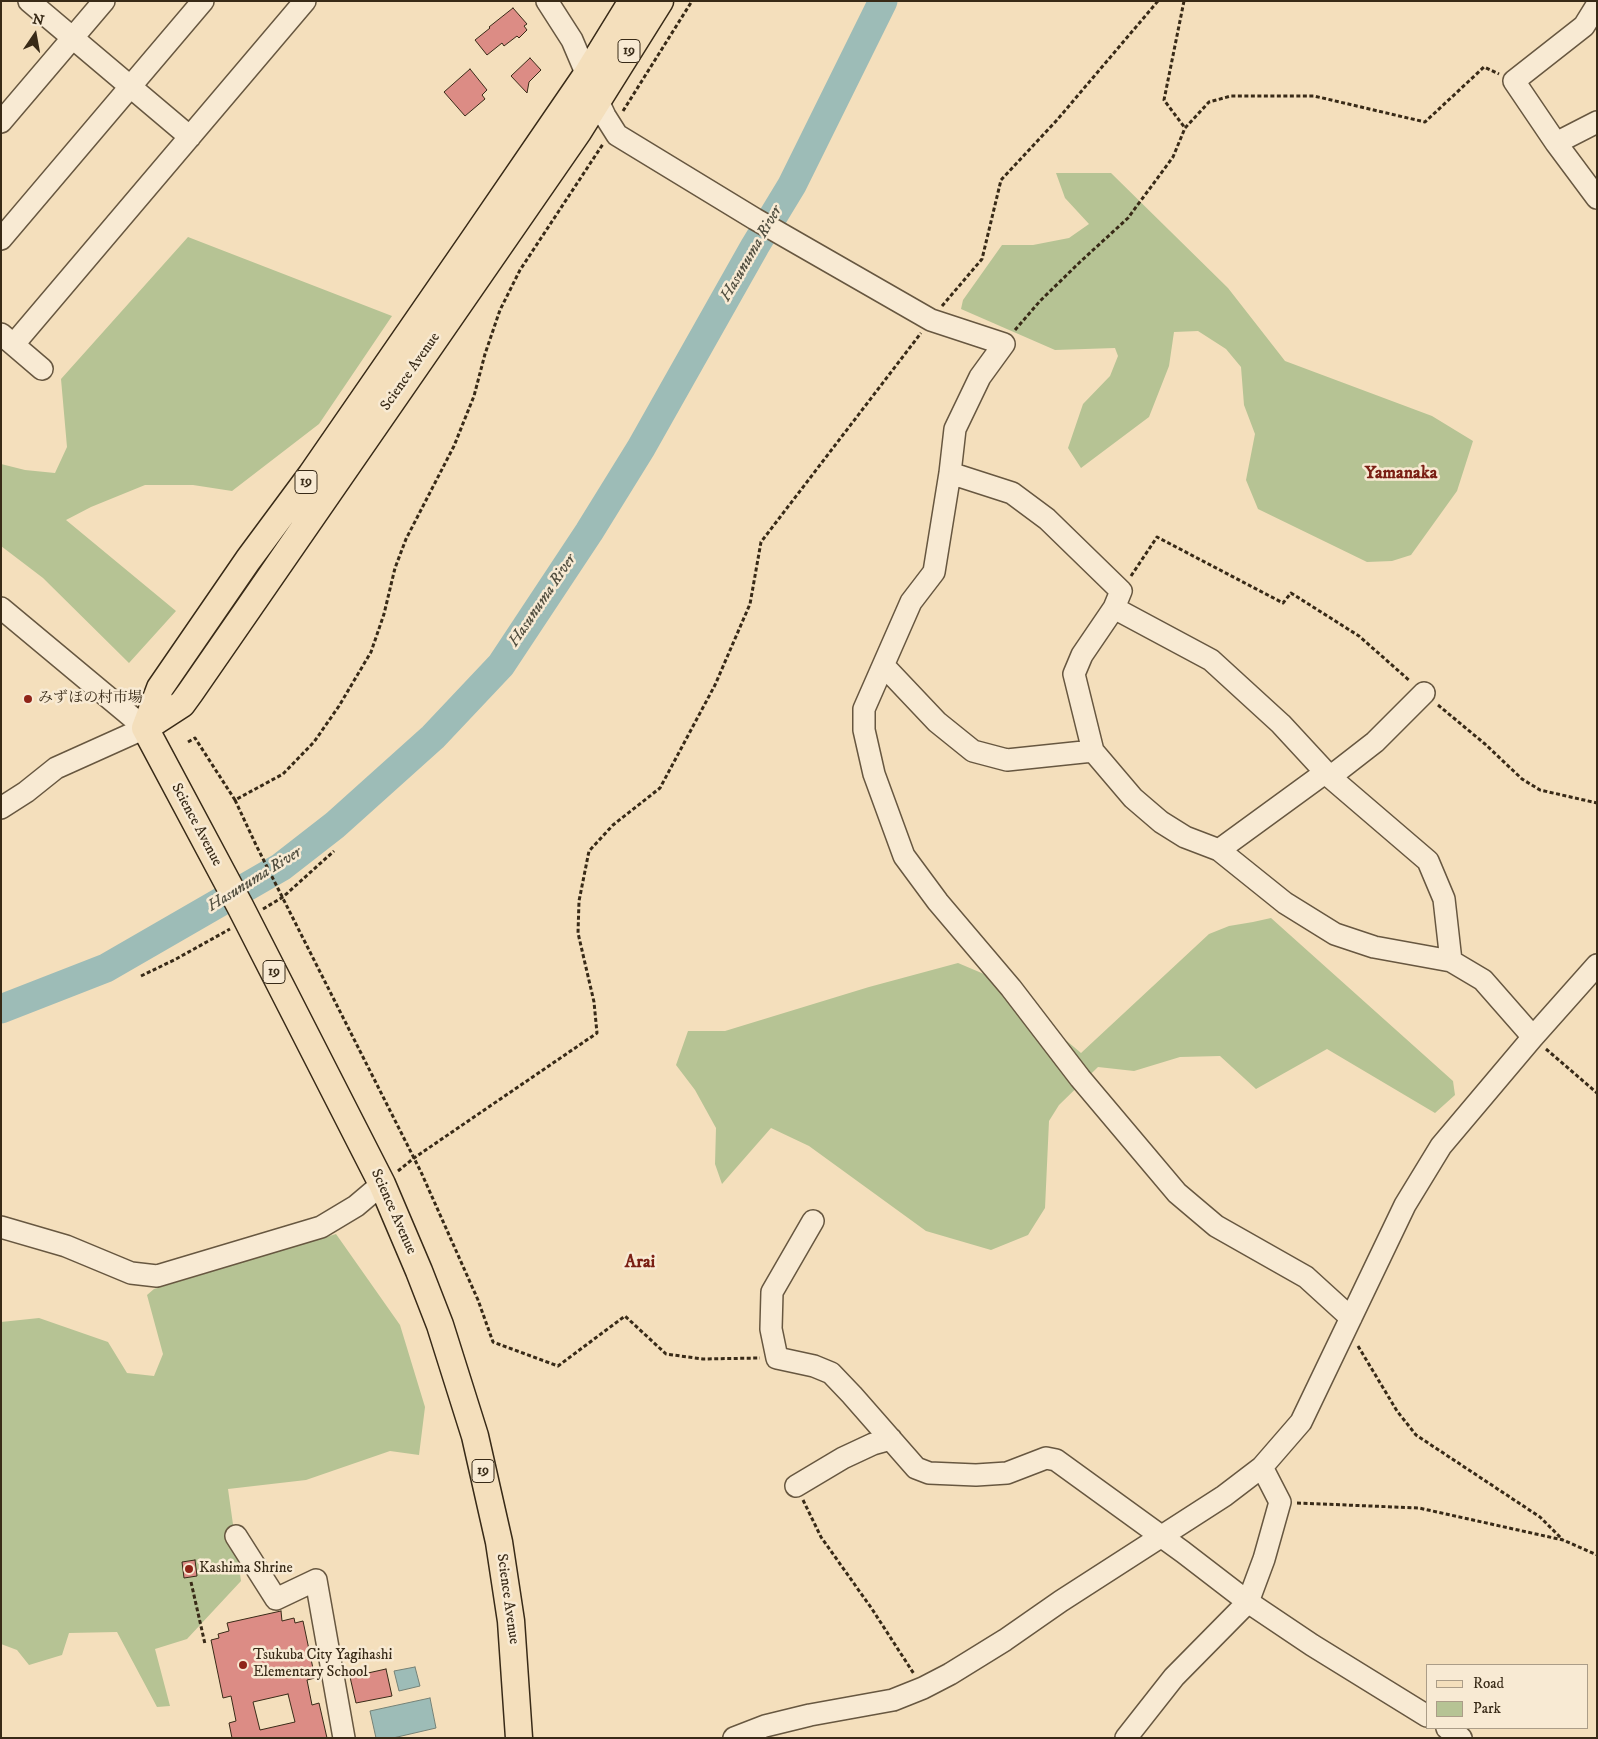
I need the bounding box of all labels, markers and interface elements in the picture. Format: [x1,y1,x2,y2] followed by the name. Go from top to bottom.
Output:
[10,10,60,60] north arrow
[31,10,46,30] text: N
[618,40,640,62] road number: 19
[717,203,787,305] water label: Hasunuma River
[377,329,445,415] street label: Science Avenue
[1365,463,1437,485] district label: Yamanaka
[295,471,317,494] road number: 19
[505,551,581,651] water label: Hasunuma River
[38,690,143,708] place label: みずほの村市場
[22,693,34,705] marker: みずほの村市場
[167,780,225,870] street label: Science Avenue
[204,843,306,917] water label: Hasunuma River
[263,960,285,984] road number: 19
[366,1167,420,1257] street label: Science Avenue
[625,1252,655,1274] district label: Arai
[472,1460,494,1482] road number: 19
[492,1553,522,1645] street label: Science Avenue
[199,1560,293,1578] place label: Kashima Shrine
[183,1563,195,1575] marker: Kashima Shrine
[253,1647,392,1682] place label: Tsukuba City Yagihashi Elementary School
[237,1659,249,1671] marker: Tsukuba City Yagihashi Elementary School
[1426,1664,1588,1729] legend
[1473,1674,1504,1693] text: Road
[1473,1699,1501,1718] text: Park

